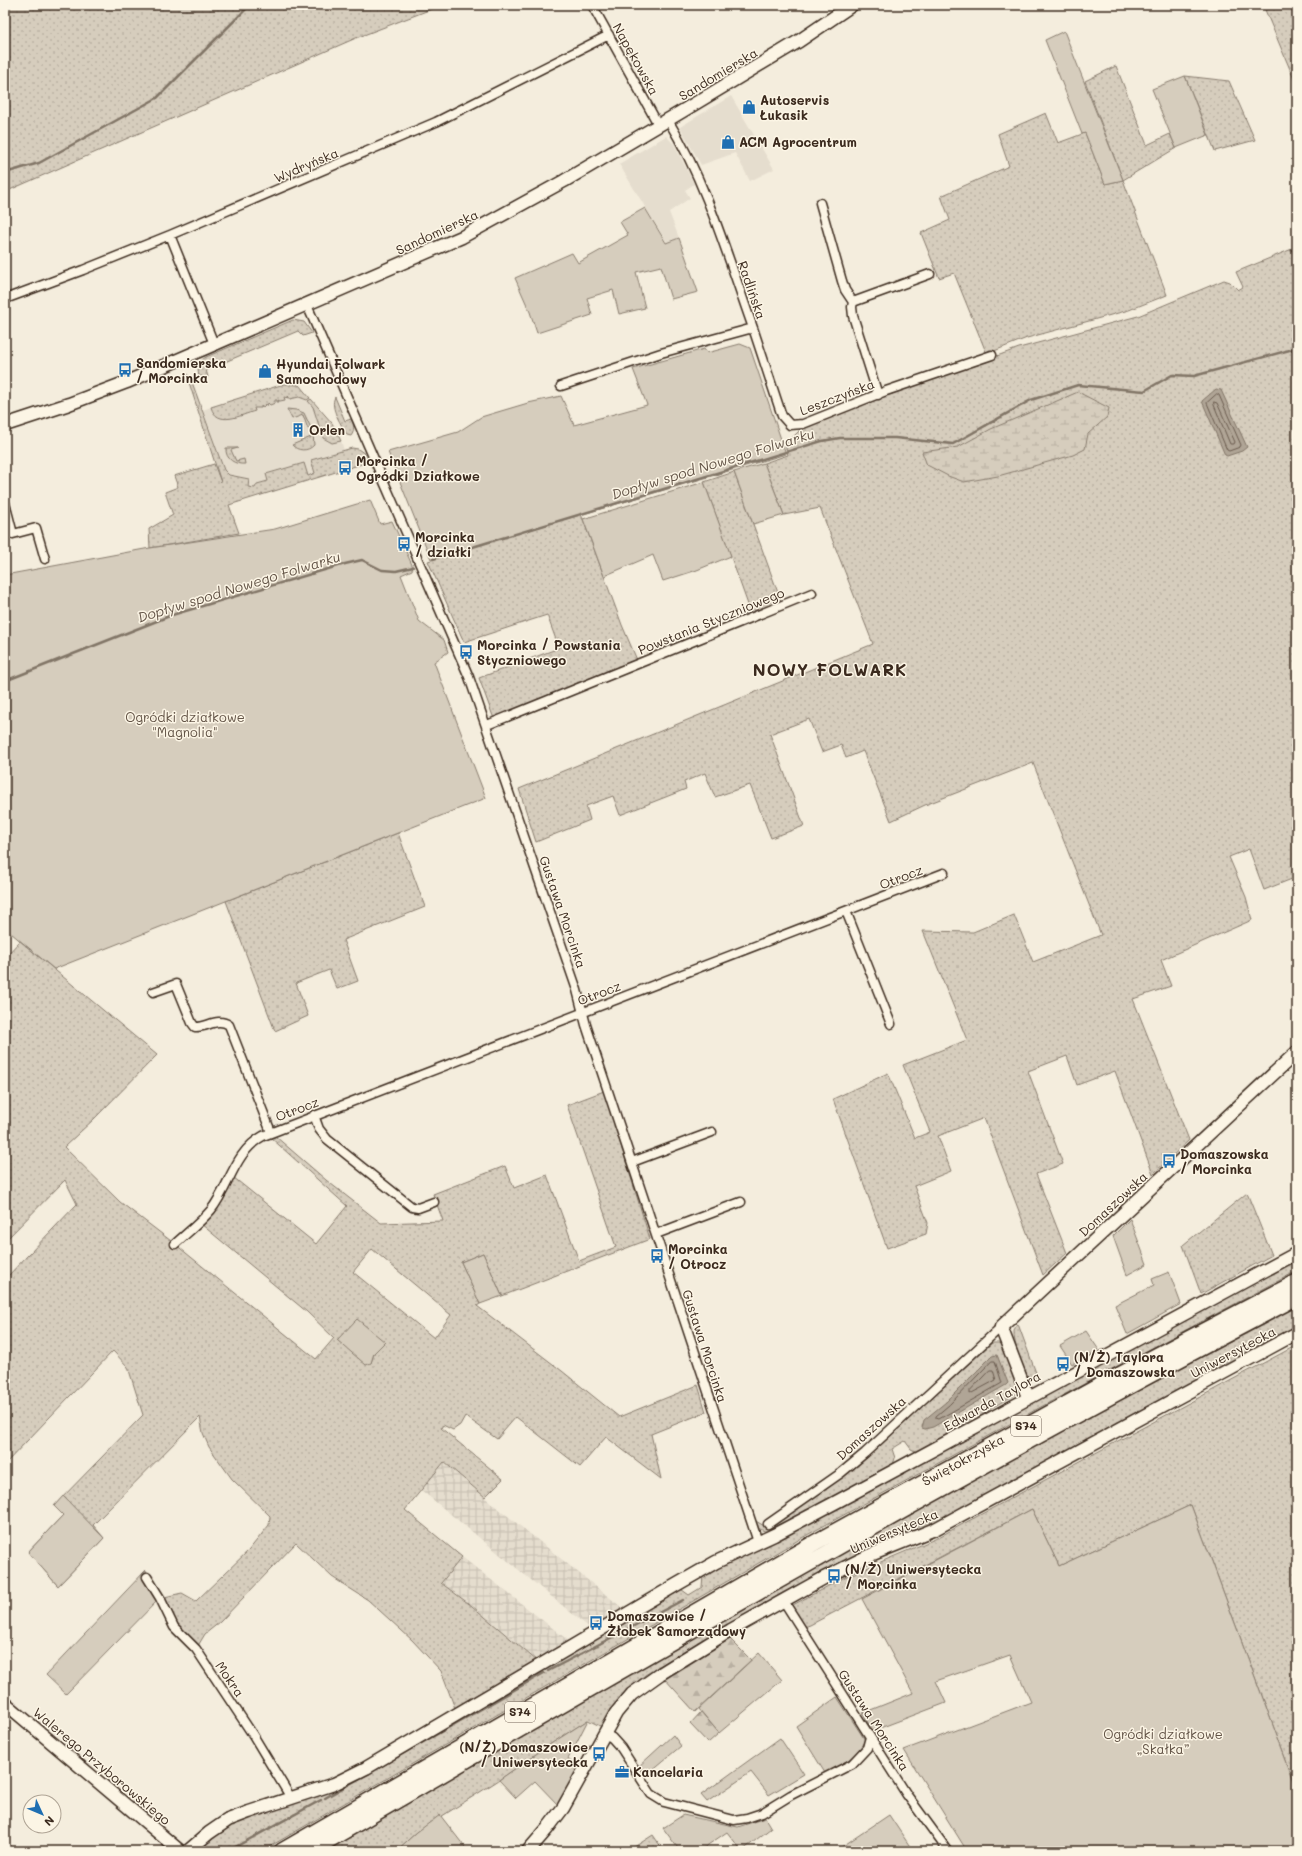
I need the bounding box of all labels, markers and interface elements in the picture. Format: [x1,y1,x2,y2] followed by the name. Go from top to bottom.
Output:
[610,20,663,98] street label: Napękowska
[675,43,760,104] street label: Sandomierska
[759,91,829,123] place label: Autoservis Łukasik
[741,99,757,115] shop icon: Autoservis Łukasik
[739,133,857,150] place label: ACM Agrocentrum
[720,134,736,150] shop icon: ACM Agrocentrum
[271,143,341,186] street label: Wydryńska
[393,205,481,258] street label: Sandomierska
[735,258,770,321] street label: Radlińska
[136,354,226,386] place label: Sandomierska / Morcinka
[276,355,385,388] place label: Hyundai Folwark Samochodowy
[117,362,133,378] bus stop icon: Sandomierska / Morcinka
[257,363,273,379] shop icon: Hyundai Folwark Samochodowy
[797,375,877,419] street label: Leszczyńska
[309,421,345,438] place label: Orlen
[290,422,306,438] building icon: Orlen
[609,424,817,503] water label: Dopływ spod Nowego Folwarku
[356,452,480,484] place label: Morcinka / Ogródki Działkowe
[337,460,353,476] bus stop icon: Morcinka / Ogródki Działkowe
[415,528,475,560] place label: Morcinka / działki
[396,536,412,552] bus stop icon: Morcinka / działki
[135,547,343,626] water label: Dopływ spod Nowego Folwarku
[635,583,787,658] street label: Powstania Styczniowego
[477,636,621,669] place label: Morcinka / Powstania Styczniowego
[458,644,474,660] bus stop icon: Morcinka / Powstania Styczniowego
[753,658,907,680] district label: NOWY FOLWARK
[125,708,245,740] park label: Ogródki działkowe "Magnolia"
[536,853,591,970] street label: Gustawa Morcinka
[877,861,925,893] street label: Otrocz
[575,977,623,1009] street label: Otrocz
[273,1093,321,1125] street label: Otrocz
[1180,1145,1269,1177] place label: Domaszowska / Morcinka
[1161,1153,1177,1169] bus stop icon: Domaszowska / Morcinka
[1075,1167,1151,1240] street label: Domaszowska
[668,1240,728,1272] place label: Morcinka / Otrocz
[649,1248,665,1264] bus stop icon: Morcinka / Otrocz
[679,1287,732,1404] street label: Gustawa Morcinka
[1187,1322,1278,1381] street label: Uniwersytecka
[1074,1348,1175,1380] place label: (N/Ż) Taylora / Domaszowska
[1055,1356,1071,1372] bus stop icon: (N/Ż) Taylora / Domaszowska
[940,1367,1043,1434] street label: Edwarda Taylora
[832,1392,909,1463] street label: Domaszowska
[1011,1416,1041,1436] road number: S74
[919,1430,1007,1489] street label: Świętokrzyska
[847,1504,940,1557] street label: Uniwersytecka
[845,1560,982,1592] place label: (N/Ż) Uniwersytecka / Morcinka
[826,1568,842,1584] bus stop icon: (N/Ż) Uniwersytecka / Morcinka
[607,1607,746,1640] place label: Domaszowice / Żłobek Samorządowy
[588,1615,604,1631] bus stop icon: Domaszowice / Żłobek Samorządowy
[212,1658,249,1700] street label: Mokra
[835,1666,914,1774] street label: Gustawa Morcinka
[505,1702,535,1722] road number: S74
[30,1703,175,1828] street label: Walerego Przyborowskiego
[1103,1725,1223,1757] park label: Ogródki działkowe „Skałka”
[460,1738,588,1771] place label: (N/Ż) Domaszowice / Uniwersytecka
[591,1746,607,1762] bus stop icon: (N/Ż) Domaszowice / Uniwersytecka
[633,1763,703,1780] place label: Kancelaria
[614,1764,630,1780] office icon: Kancelaria
[22,1794,62,1834] north arrow
[41,1813,58,1830] text: N

